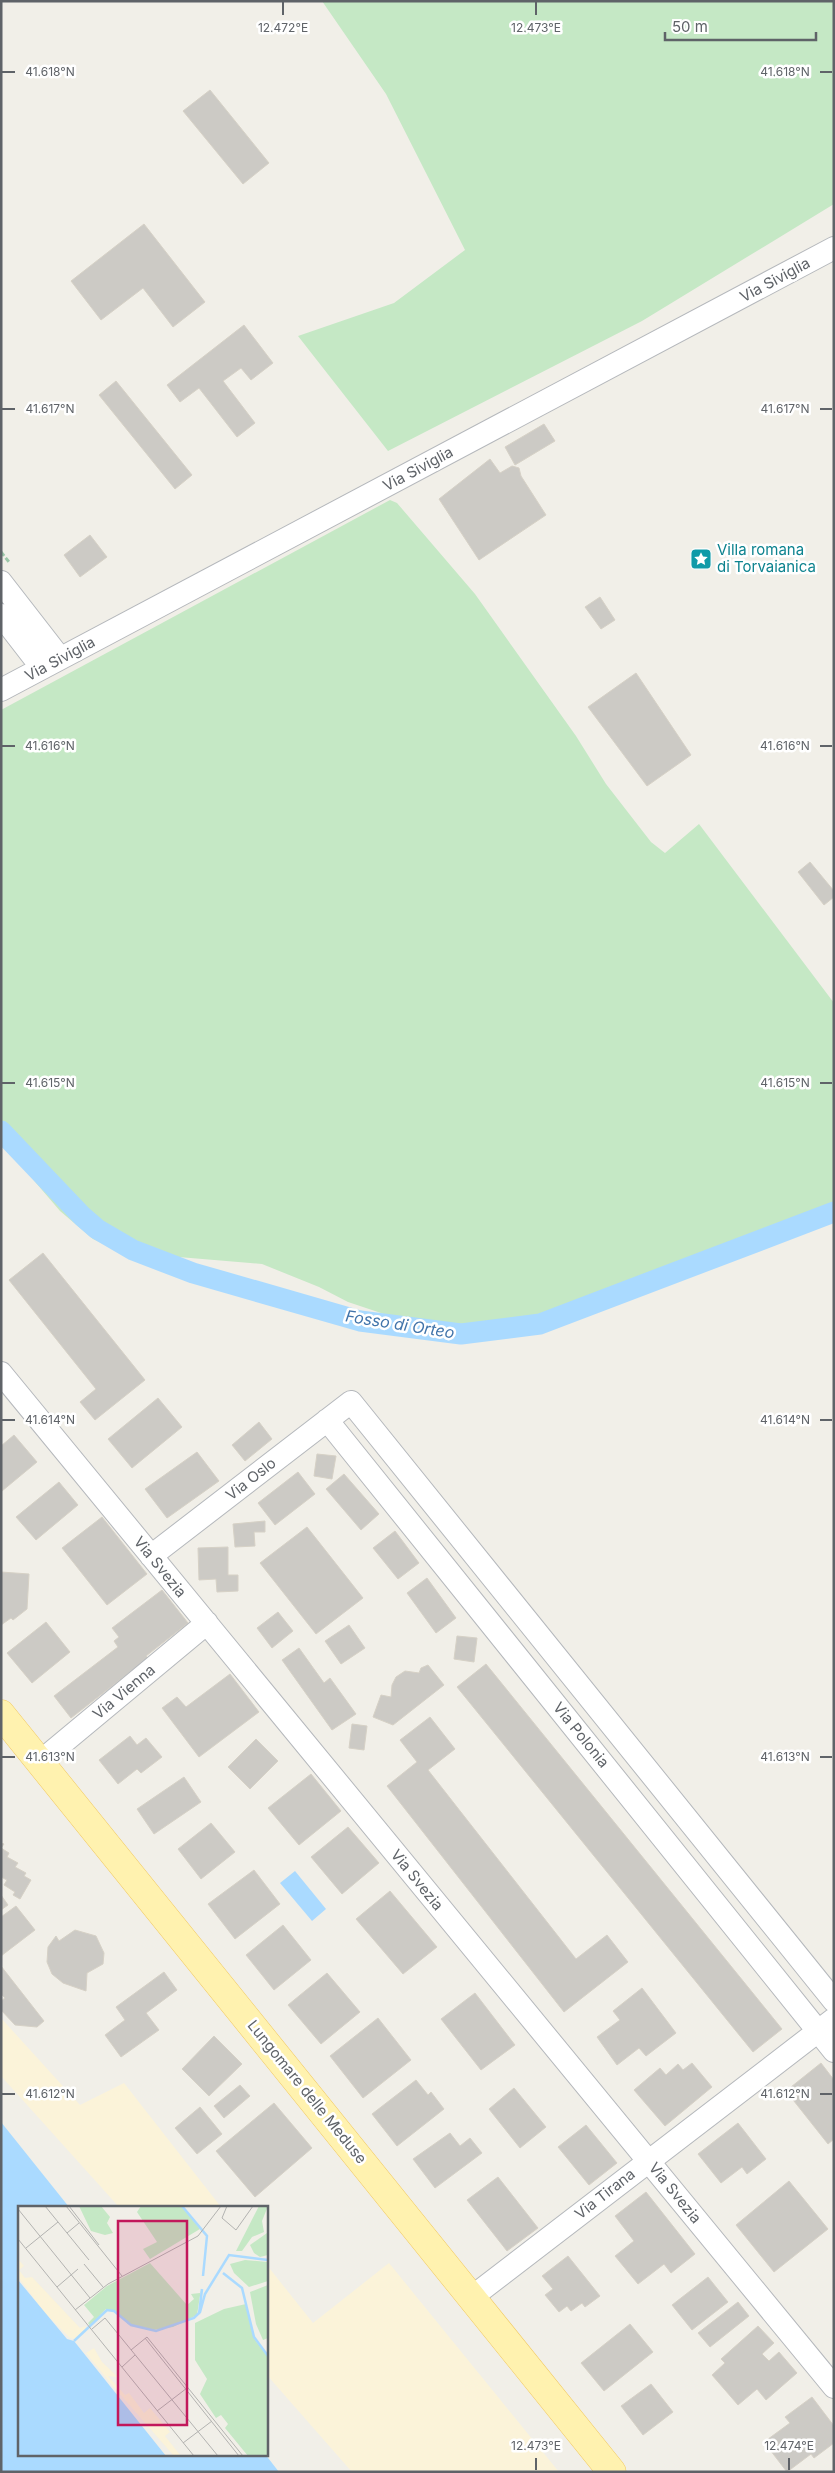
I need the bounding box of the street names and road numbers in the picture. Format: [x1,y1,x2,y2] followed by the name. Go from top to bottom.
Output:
[736,253,813,306] street label: Via Siviglia
[379,442,456,495] street label: Via Siviglia
[21,632,98,685] street label: Via Siviglia
[222,1453,280,1504] street label: Via Oslo
[130,1532,191,1601] street label: Via Svezia
[89,1660,159,1723] street label: Via Vienna
[549,1698,614,1771] street label: Via Polonia
[387,1845,448,1914] street label: Via Svezia
[244,2016,371,2167] street label: Lungomare delle Meduse
[645,2158,706,2227] street label: Via Svezia
[571,2164,639,2223] street label: Via Tirana

